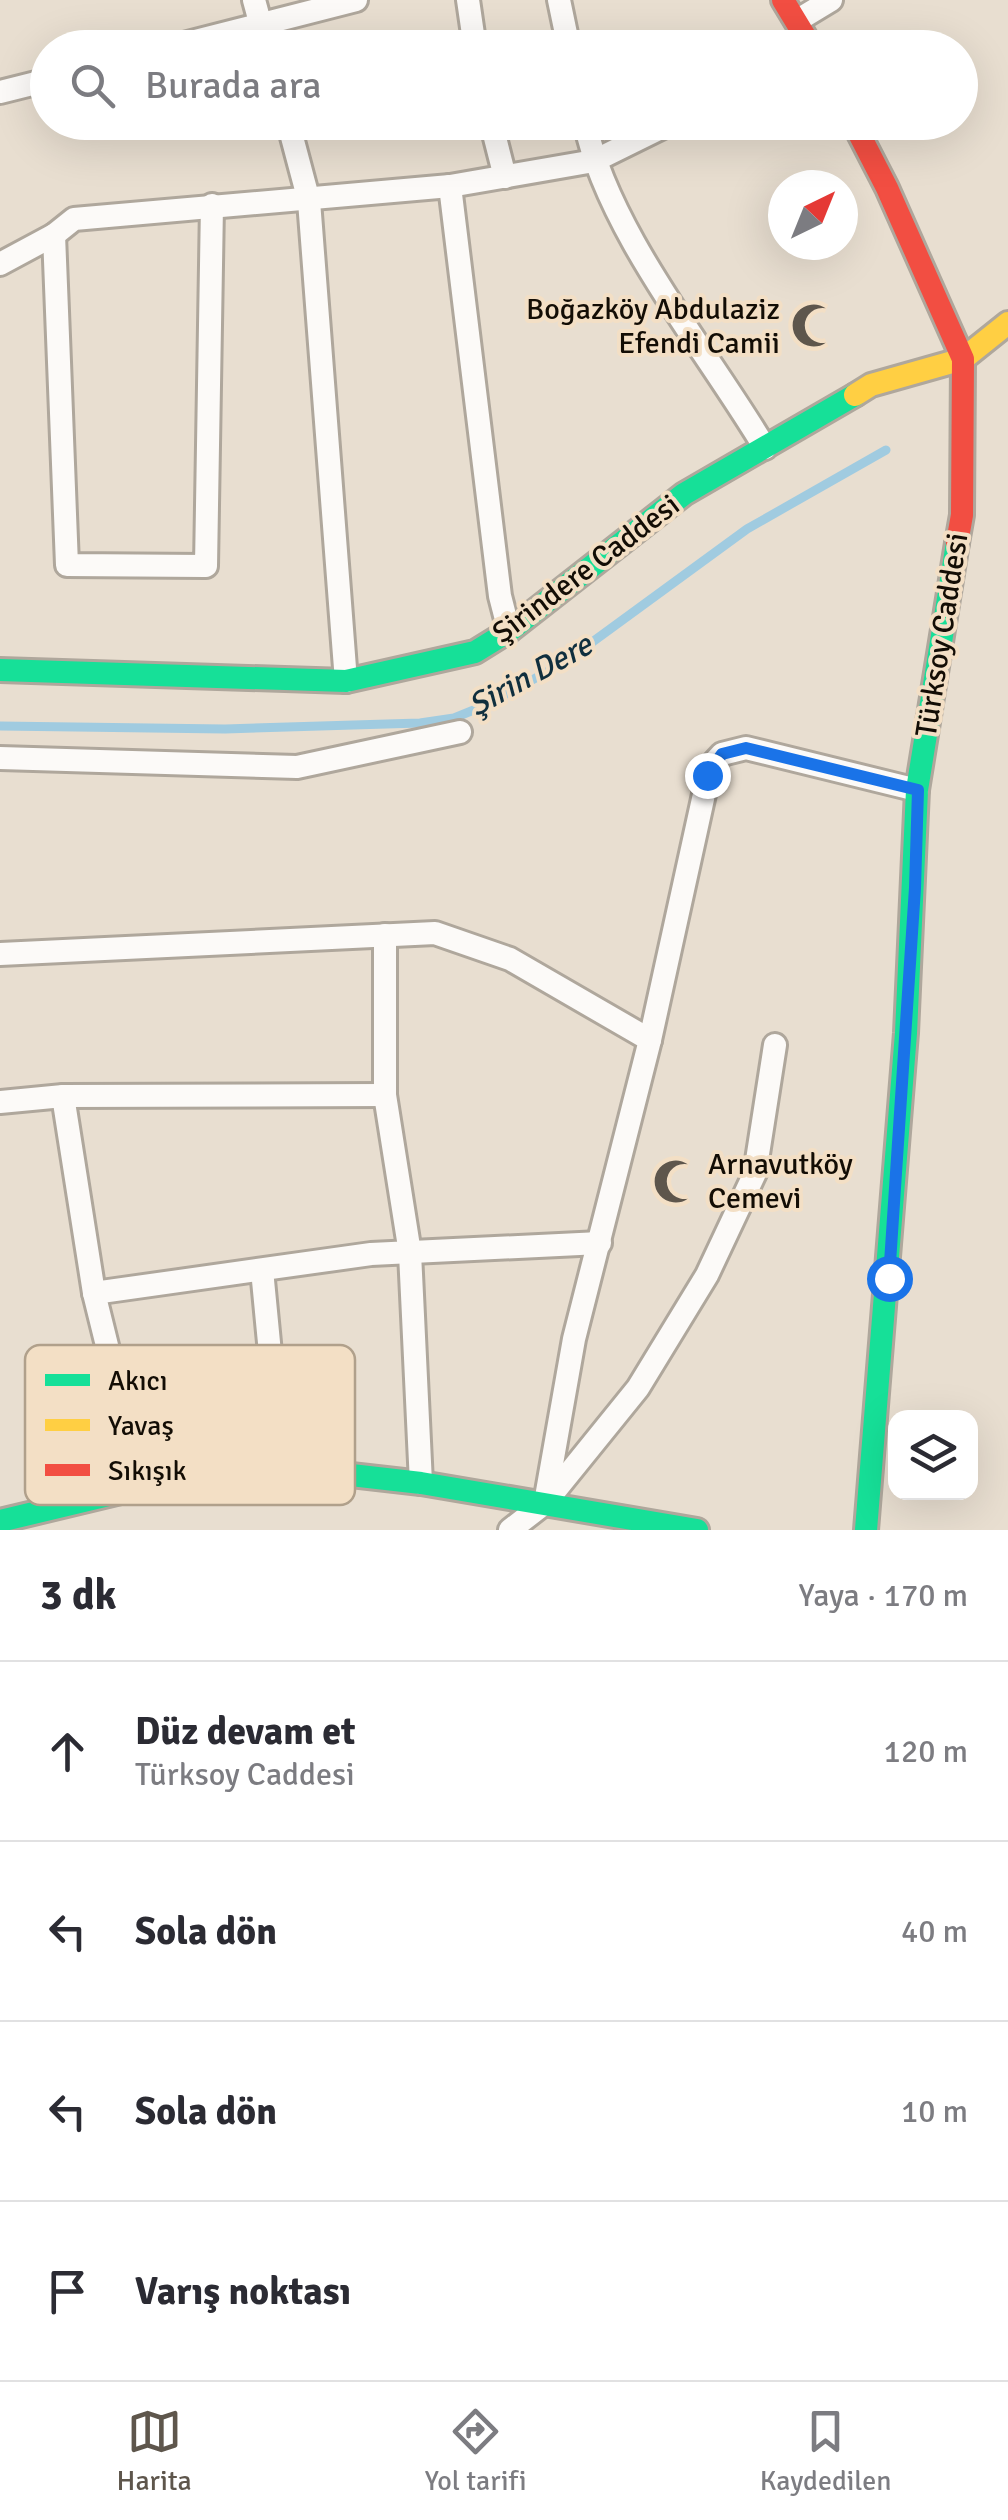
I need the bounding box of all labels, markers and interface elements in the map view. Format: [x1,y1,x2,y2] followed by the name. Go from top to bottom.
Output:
[30,30,978,140] search box
[65,58,120,113] icon: search
[145,62,322,109] text: Burada ara
[768,170,858,260] north arrow
[526,291,780,362] place label: Boğazköy Abdulaziz Efendi Camii
[789,302,837,350] mosque icon: Boğazköy Abdulaziz Efendi Camii
[485,487,687,651] street label: Şirindere Caddesi
[908,530,976,740] street label: Türksoy Caddesi
[461,624,601,725] water label: Şirin Dere
[685,753,731,799] route end
[708,1146,853,1217] place label: Arnavutköy Cemevi
[651,1157,699,1205] mosque icon: Arnavutköy Cemevi
[867,1256,913,1302] route start
[25,1345,355,1505] legend
[108,1364,168,1398] text: Akıcı
[108,1409,174,1443] text: Yavaş
[888,1410,978,1500] map controls
[888,1410,978,1500] button: layers
[108,1454,187,1488] text: Sıkışık
[40,1570,117,1621] text: 3 dk
[799,1576,968,1615] text: Yaya · 170 m
[135,1708,355,1755] text: Düz devam et
[40,1724,95,1779] icon: ahead
[884,1732,968,1771] text: 120 m
[135,1755,355,1794] text: Türksoy Caddesi
[40,1904,95,1959] icon: left
[135,1908,277,1955] text: Sola dön
[901,1912,968,1951] text: 40 m
[40,2084,95,2139] icon: left
[135,2088,277,2135] text: Sola dön
[901,2092,968,2131] text: 10 m
[40,2264,95,2319] icon: arrive
[135,2268,351,2315] text: Varış noktası
[117,2404,192,2498] tab: Harita
[425,2404,527,2498] tab: Yol tarifi
[760,2404,891,2498] tab: Kaydedilen

